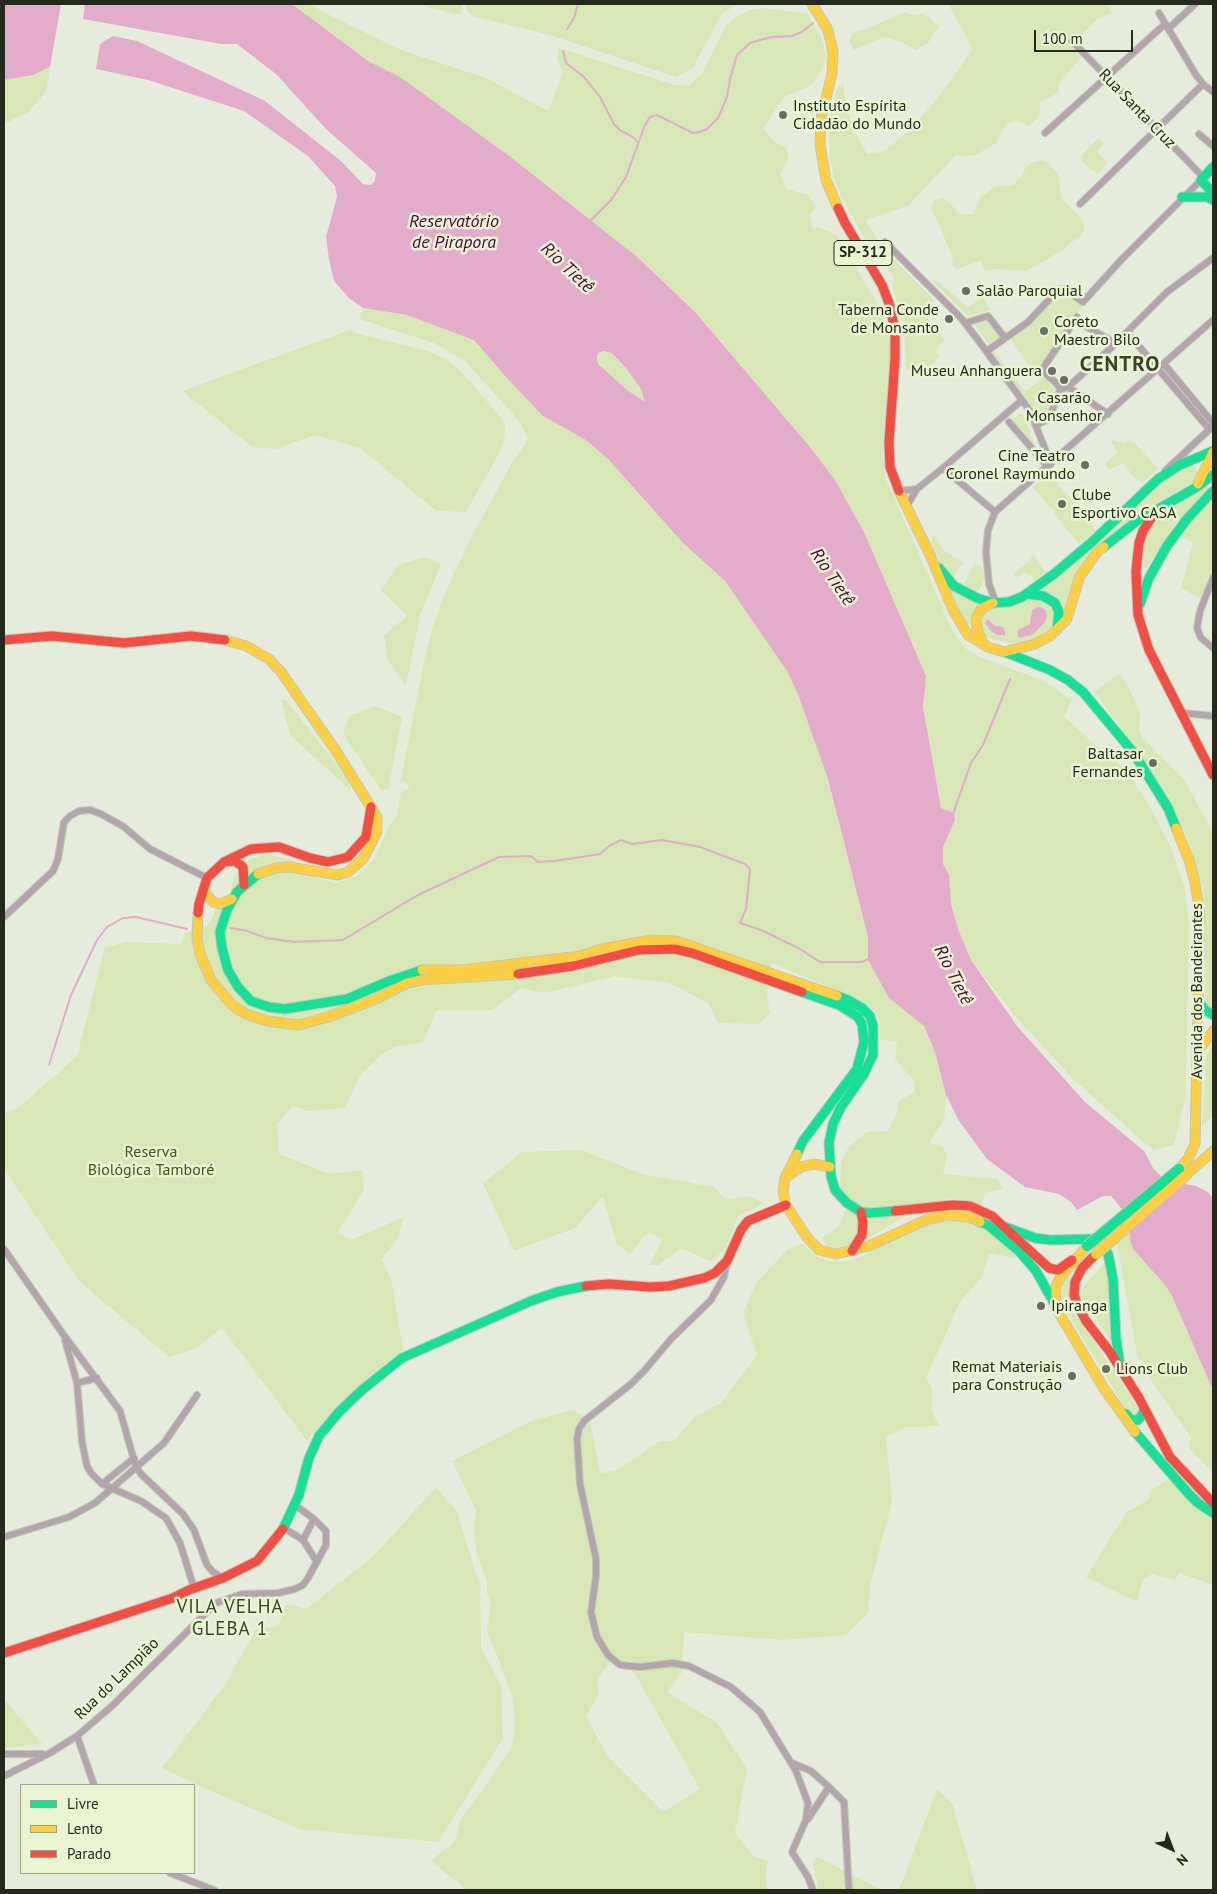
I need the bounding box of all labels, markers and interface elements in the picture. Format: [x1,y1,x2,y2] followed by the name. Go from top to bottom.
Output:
[1037,20,1136,52] scale bar
[1042,29,1083,48] text: 100 m
[1094,65,1180,153] street label: Rua Santa Cruz
[793,96,921,134] place label: Instituto Espírita Cidadão do Mundo
[777,109,789,121] marker: Instituto Espírita Cidadão do Mundo
[409,211,499,253] water label: Reservatório de Pirapora
[536,238,598,298] water label: Rio Tietê
[834,240,892,266] road number: SP-312
[976,281,1082,301] place label: Salão Paroquial
[960,285,972,297] marker: Salão Paroquial
[838,300,939,338] place label: Taberna Conde de Monsanto
[1054,312,1140,350] place label: Coreto Maestro Bilo
[943,313,955,325] marker: Taberna Conde de Monsanto
[1038,325,1050,337] marker: Coreto Maestro Bilo
[1079,352,1161,378] district label: CENTRO
[911,361,1042,381] place label: Museu Anhanguera
[1046,365,1058,377] marker: Museu Anhanguera
[1058,374,1070,386] marker: Casarão Monsenhor
[1026,388,1102,426] place label: Casarão Monsenhor
[946,446,1075,484] place label: Cine Teatro Coronel Raymundo
[1079,459,1091,471] marker: Cine Teatro Coronel Raymundo
[1072,485,1176,523] place label: Clube Esportivo CASA
[1056,498,1068,510] marker: Clube Esportivo CASA
[805,544,859,610] water label: Rio Tietê
[1072,744,1143,782] place label: Baltasar Fernandes
[1147,757,1159,769] marker: Baltasar Fernandes
[1187,903,1207,1079] street label: Avenida dos Bandeirantes
[929,941,977,1009] water label: Rio Tietê
[88,1142,214,1180] park label: Reserva Biológica Tamboré
[1051,1296,1107,1316] place label: Ipiranga
[1035,1300,1047,1312] marker: Ipiranga
[952,1357,1062,1395] place label: Remat Materiais para Construção
[1116,1359,1188,1379] place label: Lions Club
[1100,1363,1112,1375] marker: Lions Club
[1066,1370,1078,1382] marker: Remat Materiais para Construção
[175,1597,285,1641] district label: VILA VELHA GLEBA 1
[71,1634,163,1724] street label: Rua do Lampião
[20,1784,195,1874] legend
[67,1794,99,1813] text: Livre
[67,1819,103,1838] text: Lento
[1147,1824,1197,1874] north arrow
[67,1844,111,1863] text: Parado
[1173,1850,1192,1870] text: N

